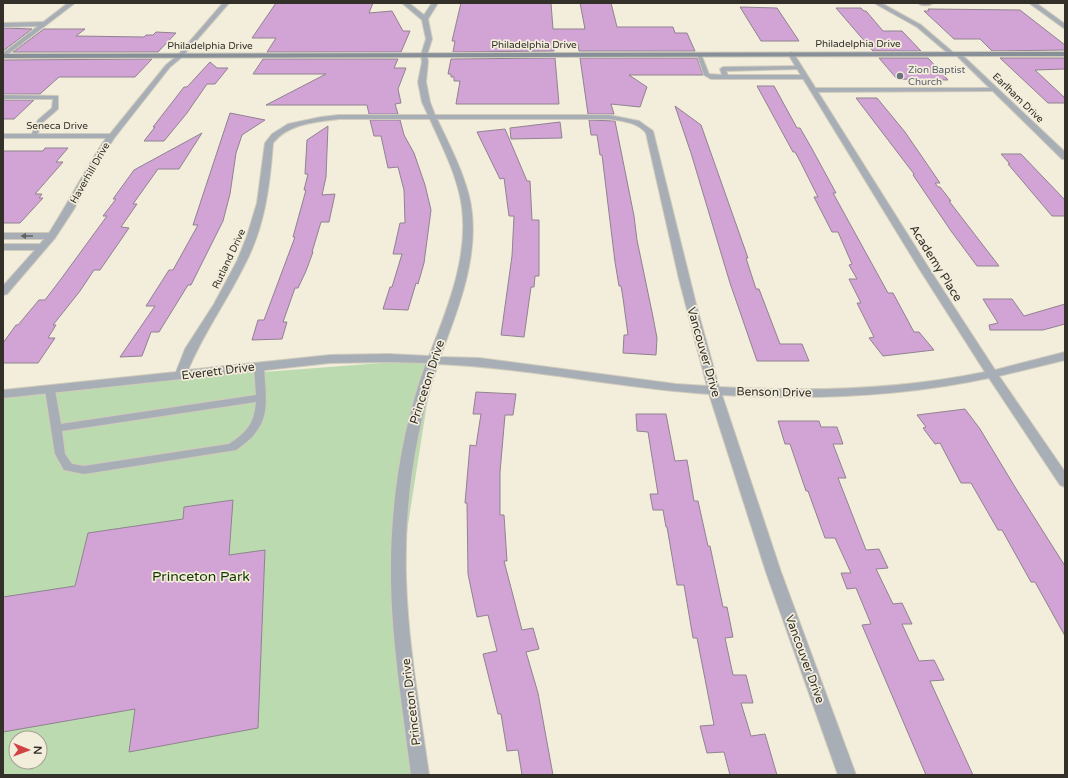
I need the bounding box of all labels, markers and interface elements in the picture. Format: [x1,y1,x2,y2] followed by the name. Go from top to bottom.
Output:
[815,38,901,50] street label: Philadelphia Drive
[491,39,577,51] street label: Philadelphia Drive
[167,40,253,52] street label: Philadelphia Drive
[908,64,966,88] place label: Zion Baptist Church
[895,71,905,81] marker: Zion Baptist Church
[990,71,1046,126] street label: Earlham Drive
[26,120,88,132] street label: Seneca Drive
[68,140,113,206] street label: Haverhill Drive
[907,222,965,304] street label: Academy Place
[210,227,248,291] street label: Rutland Drive
[20,233,33,239] one-way arrow
[684,305,724,399] street label: Vancouver Drive
[407,338,447,426] street label: Princeton Drive
[181,360,256,382] street label: Everett Drive
[736,384,812,400] street label: Benson Drive
[152,568,250,585] park label: Princeton Park
[783,613,828,705] street label: Vancouver Drive
[399,657,423,746] street label: Princeton Drive
[8,730,48,770] north arrow
[31,746,44,755] text: N

